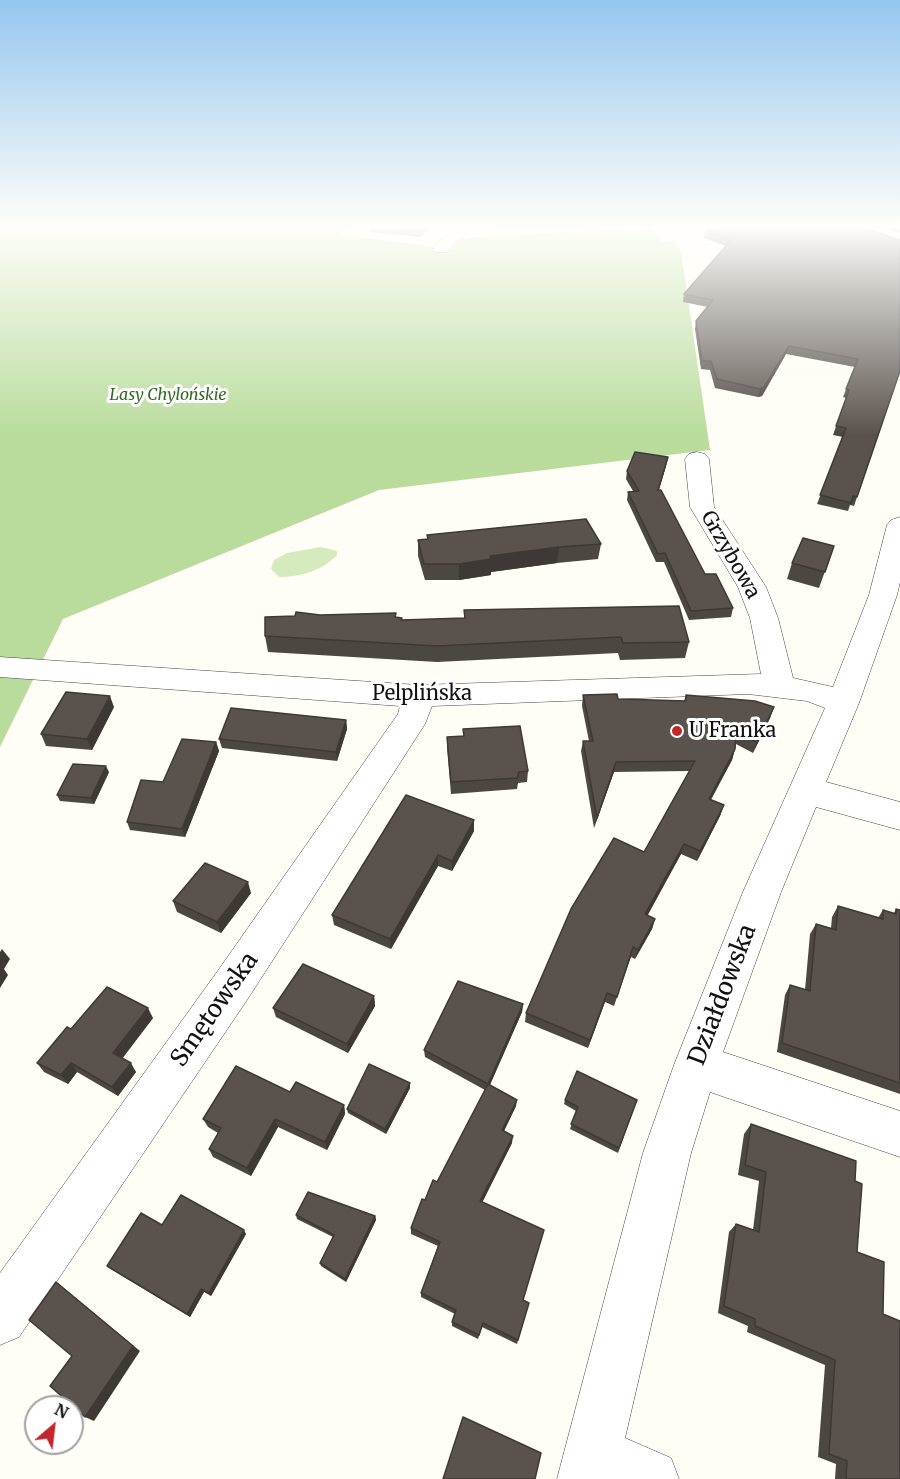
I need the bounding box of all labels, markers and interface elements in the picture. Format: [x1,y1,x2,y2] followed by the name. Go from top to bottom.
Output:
[110,385,226,405] park label: Lasy Chylońskie
[695,507,765,603] street label: Grzybowa
[372,682,472,706] street label: Pelplińska
[689,719,776,743] place label: U Franka
[670,724,684,738] marker: U Franka
[683,921,763,1069] street label: Działdowska
[165,947,265,1073] street label: Smętowska
[24,1395,84,1455] north arrow
[51,1399,72,1423] text: N

